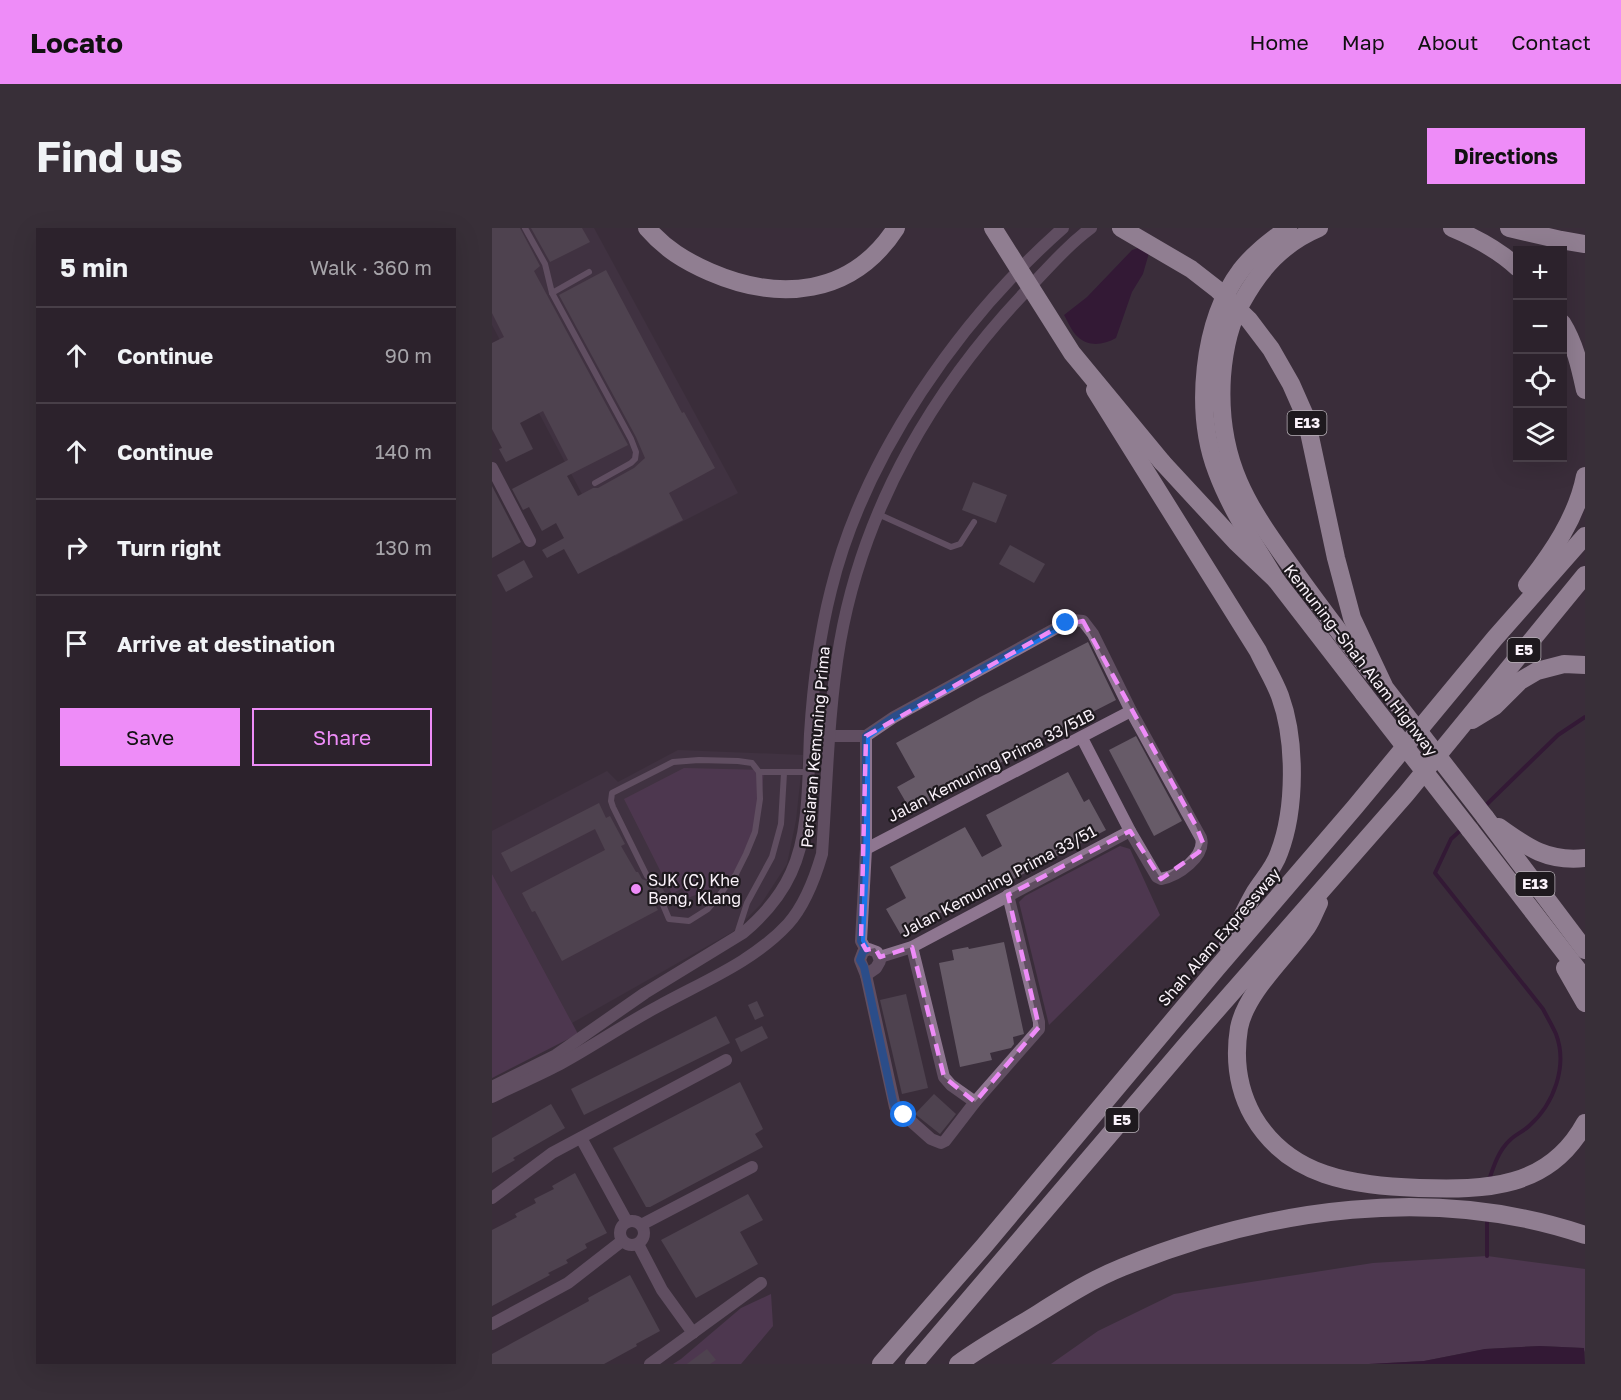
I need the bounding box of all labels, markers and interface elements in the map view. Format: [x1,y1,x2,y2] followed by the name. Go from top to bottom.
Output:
[30,26,123,59] text: Locato
[1249,29,1309,55] text: Home
[1342,29,1385,55] text: Map
[1418,29,1478,55] text: About
[1511,29,1591,55] text: Contact
[1427,128,1585,184] button: Directions
[36,131,183,181] text: Find us
[1513,246,1567,462] map controls
[1513,246,1567,300] button: +
[60,252,128,283] text: 5 min
[310,255,432,279] text: Walk · 360 m
[1513,300,1567,354] button: −
[60,339,93,372] icon: ahead
[117,342,213,369] text: Continue
[385,343,432,367] text: 90 m
[1513,354,1567,408] button: locate
[1513,408,1567,462] button: layers
[1288,411,1326,435] road number: E13
[60,435,93,468] icon: ahead
[117,438,213,465] text: Continue
[375,439,432,463] text: 140 m
[60,531,93,564] icon: right
[117,534,221,561] text: Turn right
[376,535,432,559] text: 130 m
[1280,560,1442,760] street label: Kemuning–Shah Alam Highway
[1052,609,1078,635] route end
[60,627,93,660] icon: arrive
[117,630,335,657] text: Arrive at destination
[1508,638,1540,662] road number: E5
[796,645,834,849] street label: Persiaran Kemuning Prima
[884,704,1098,826] street label: Jalan Kemuning Prima 33/51B
[60,708,240,766] button: Save
[252,708,432,766] button: Share
[897,821,1100,941] street label: Jalan Kemuning Prima 33/51
[1153,864,1285,1010] street label: Shah Alam Expressway
[648,870,741,908] place label: SJK (C) Khe Beng, Klang
[1516,872,1554,896] road number: E13
[629,882,643,896] marker: SJK (C) Khe Beng, Klang
[890,1101,916,1127] route start
[1106,1108,1138,1132] road number: E5

